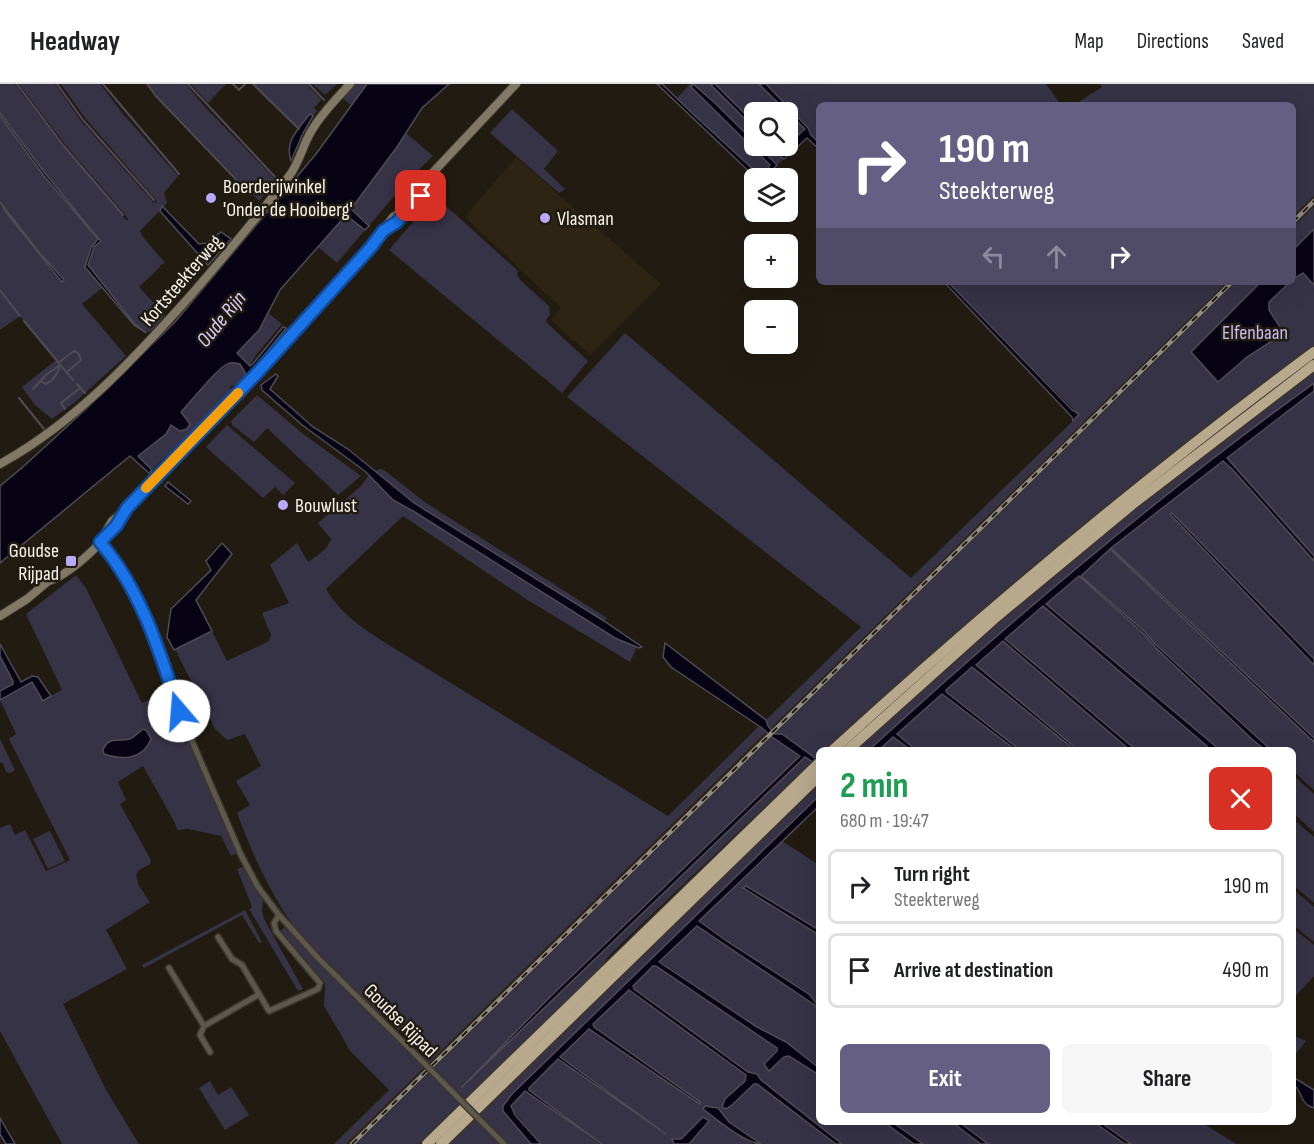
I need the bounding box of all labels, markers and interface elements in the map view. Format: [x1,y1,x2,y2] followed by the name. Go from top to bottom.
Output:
[30,25,120,58] text: Headway
[1074,29,1104,54] text: Map
[1137,29,1209,54] text: Directions
[1242,29,1284,54] text: Saved
[744,102,798,354] map controls
[744,102,798,156] button: search
[939,124,1030,175] text: 190 m
[840,126,918,204] icon: right
[744,168,798,222] button: layers
[395,170,446,221] pin
[223,175,353,222] place label: Boerderijwinkel 'Onder de Hooiberg'
[939,175,1054,207] text: Steekterweg
[404,179,437,212] icon: arrive
[204,191,218,205] marker: Boerderijwinkel 'Onder de Hooiberg'
[557,207,614,231] place label: Vlasman
[538,211,552,225] marker: Vlasman
[136,230,228,331] street label: Kortsteekterweg
[744,234,798,288] button: +
[977,240,1010,273] icon: left
[1040,240,1073,273] icon: ahead
[1103,240,1136,273] icon: right
[191,286,252,352] water label: Oude Rijn
[744,300,798,354] button: −
[1222,321,1288,345] park label: Elfenbaan
[295,494,357,518] place label: Bouwlust
[276,498,290,512] marker: Bouwlust
[9,539,59,586] place label: Goudse Rijpad
[64,554,78,568] marker: Goudse Rijpad
[147,679,211,743] position arrow
[840,765,909,808] text: 2 min
[1209,767,1272,830] button: close
[840,809,929,833] text: 680 m · 19:47
[894,861,970,888] text: Turn right
[843,870,876,903] icon: right
[1224,873,1269,900] text: 190 m
[894,888,979,912] text: Steekterweg
[843,954,876,987] icon: arrive
[894,957,1053,984] text: Arrive at destination
[1223,957,1269,984] text: 490 m
[358,979,442,1063] street label: Goudse Rijpad
[840,1044,1050,1113] button: Exit
[1062,1044,1272,1113] button: Share

